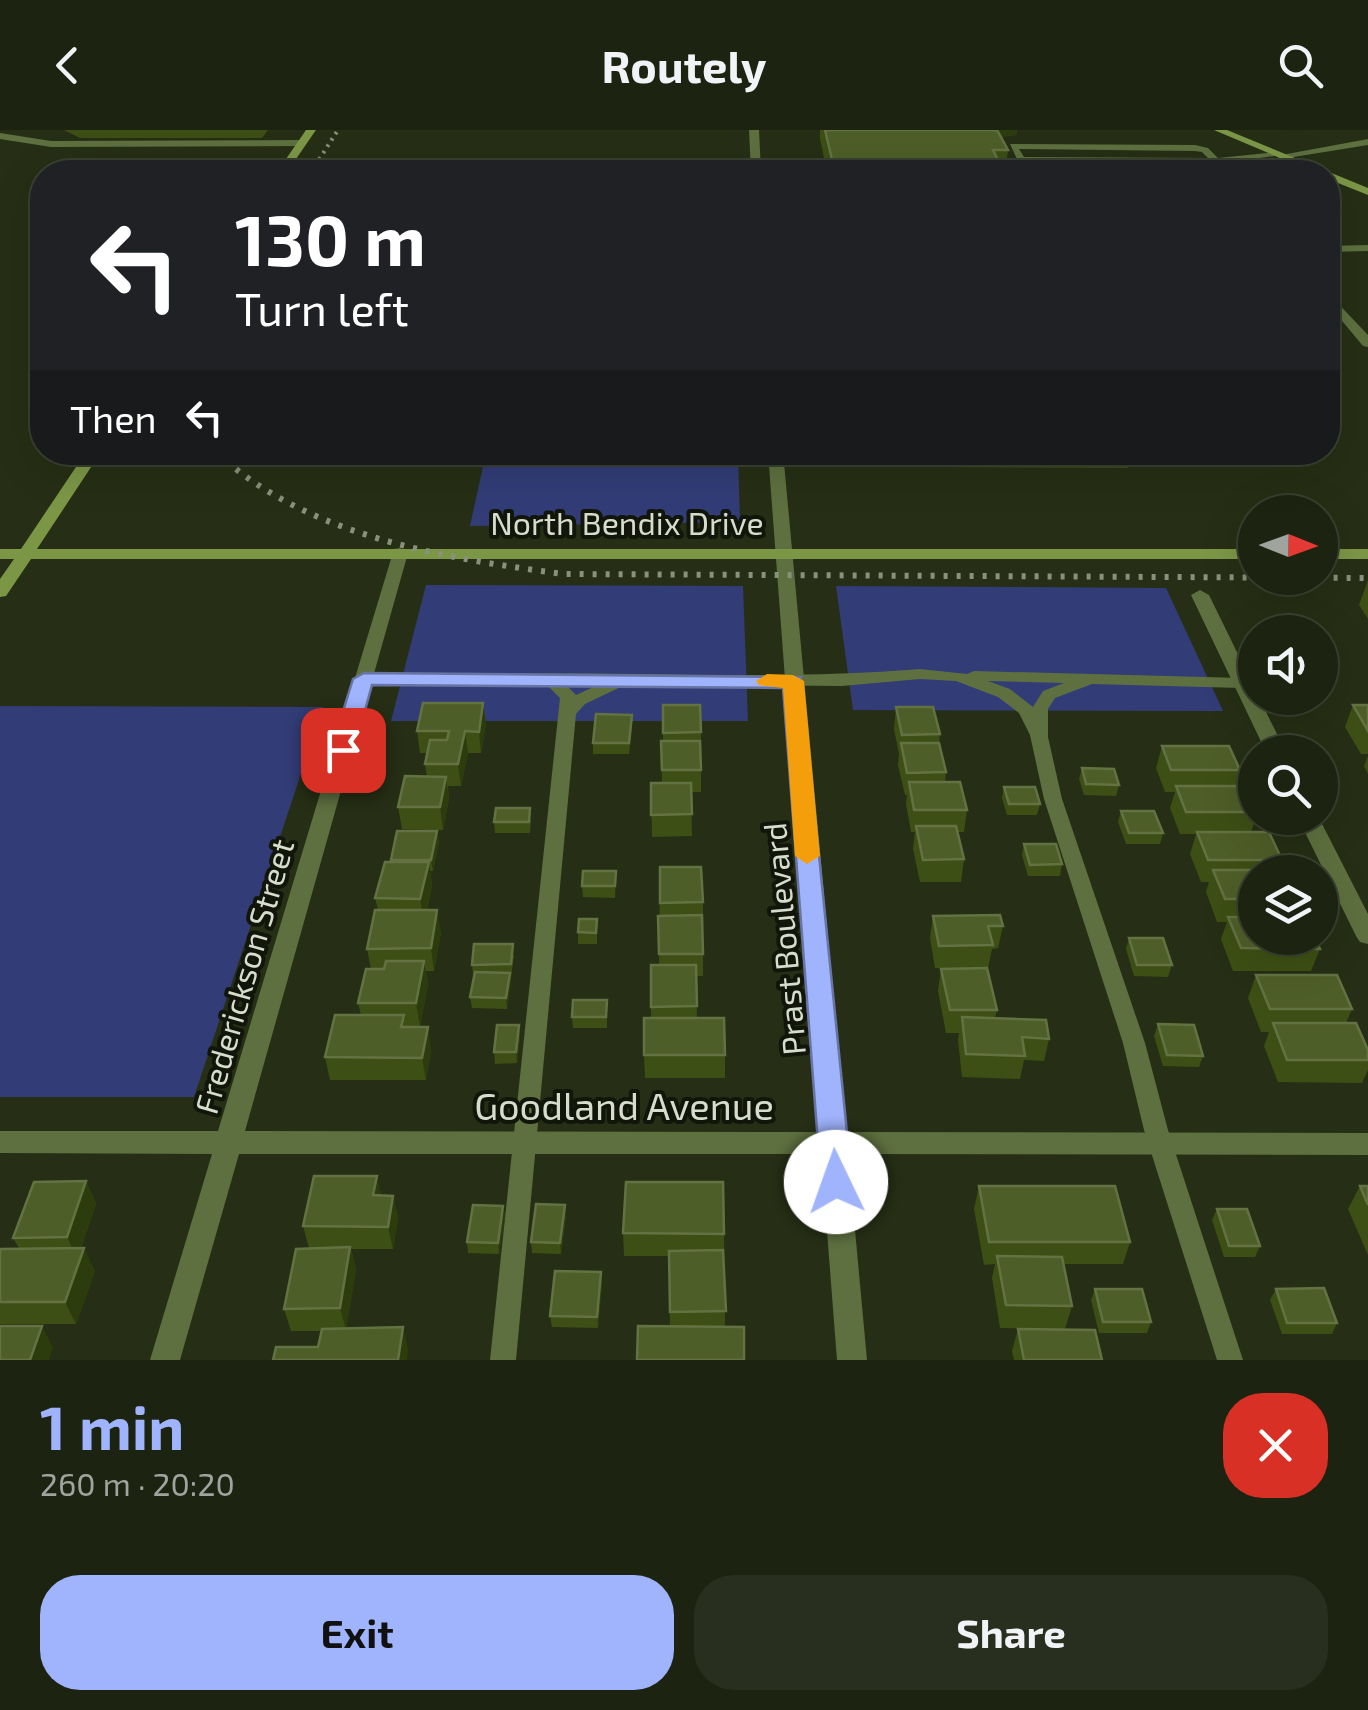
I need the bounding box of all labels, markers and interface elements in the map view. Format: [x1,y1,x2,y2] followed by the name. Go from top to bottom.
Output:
[40,38,95,93] icon: back
[601,38,767,92] text: Routely
[1273,38,1328,93] icon: search
[235,196,426,280] text: 130 m
[70,200,200,330] icon: left
[235,281,409,335] text: Turn left
[177,390,232,445] icon: left
[70,395,157,441] text: Then
[1238,495,1338,595] north arrow
[1238,495,1338,955] map controls
[490,503,764,541] street label: North Bendix Drive
[1238,615,1338,715] button: sound
[301,708,386,793] pin
[316,723,371,778] icon: arrive
[1238,735,1338,835] button: search
[754,821,812,1057] street label: Prast Boulevard
[186,834,300,1118] street label: Frederickson Street
[1238,855,1338,955] button: layers
[474,1082,774,1128] street label: Goodland Avenue
[784,1130,888,1234] position arrow
[40,1390,184,1462] text: 1 min
[1223,1393,1328,1498] button: close
[40,1464,235,1502] text: 260 m · 20:20
[40,1575,674,1690] button: Exit
[694,1575,1328,1690] button: Share

